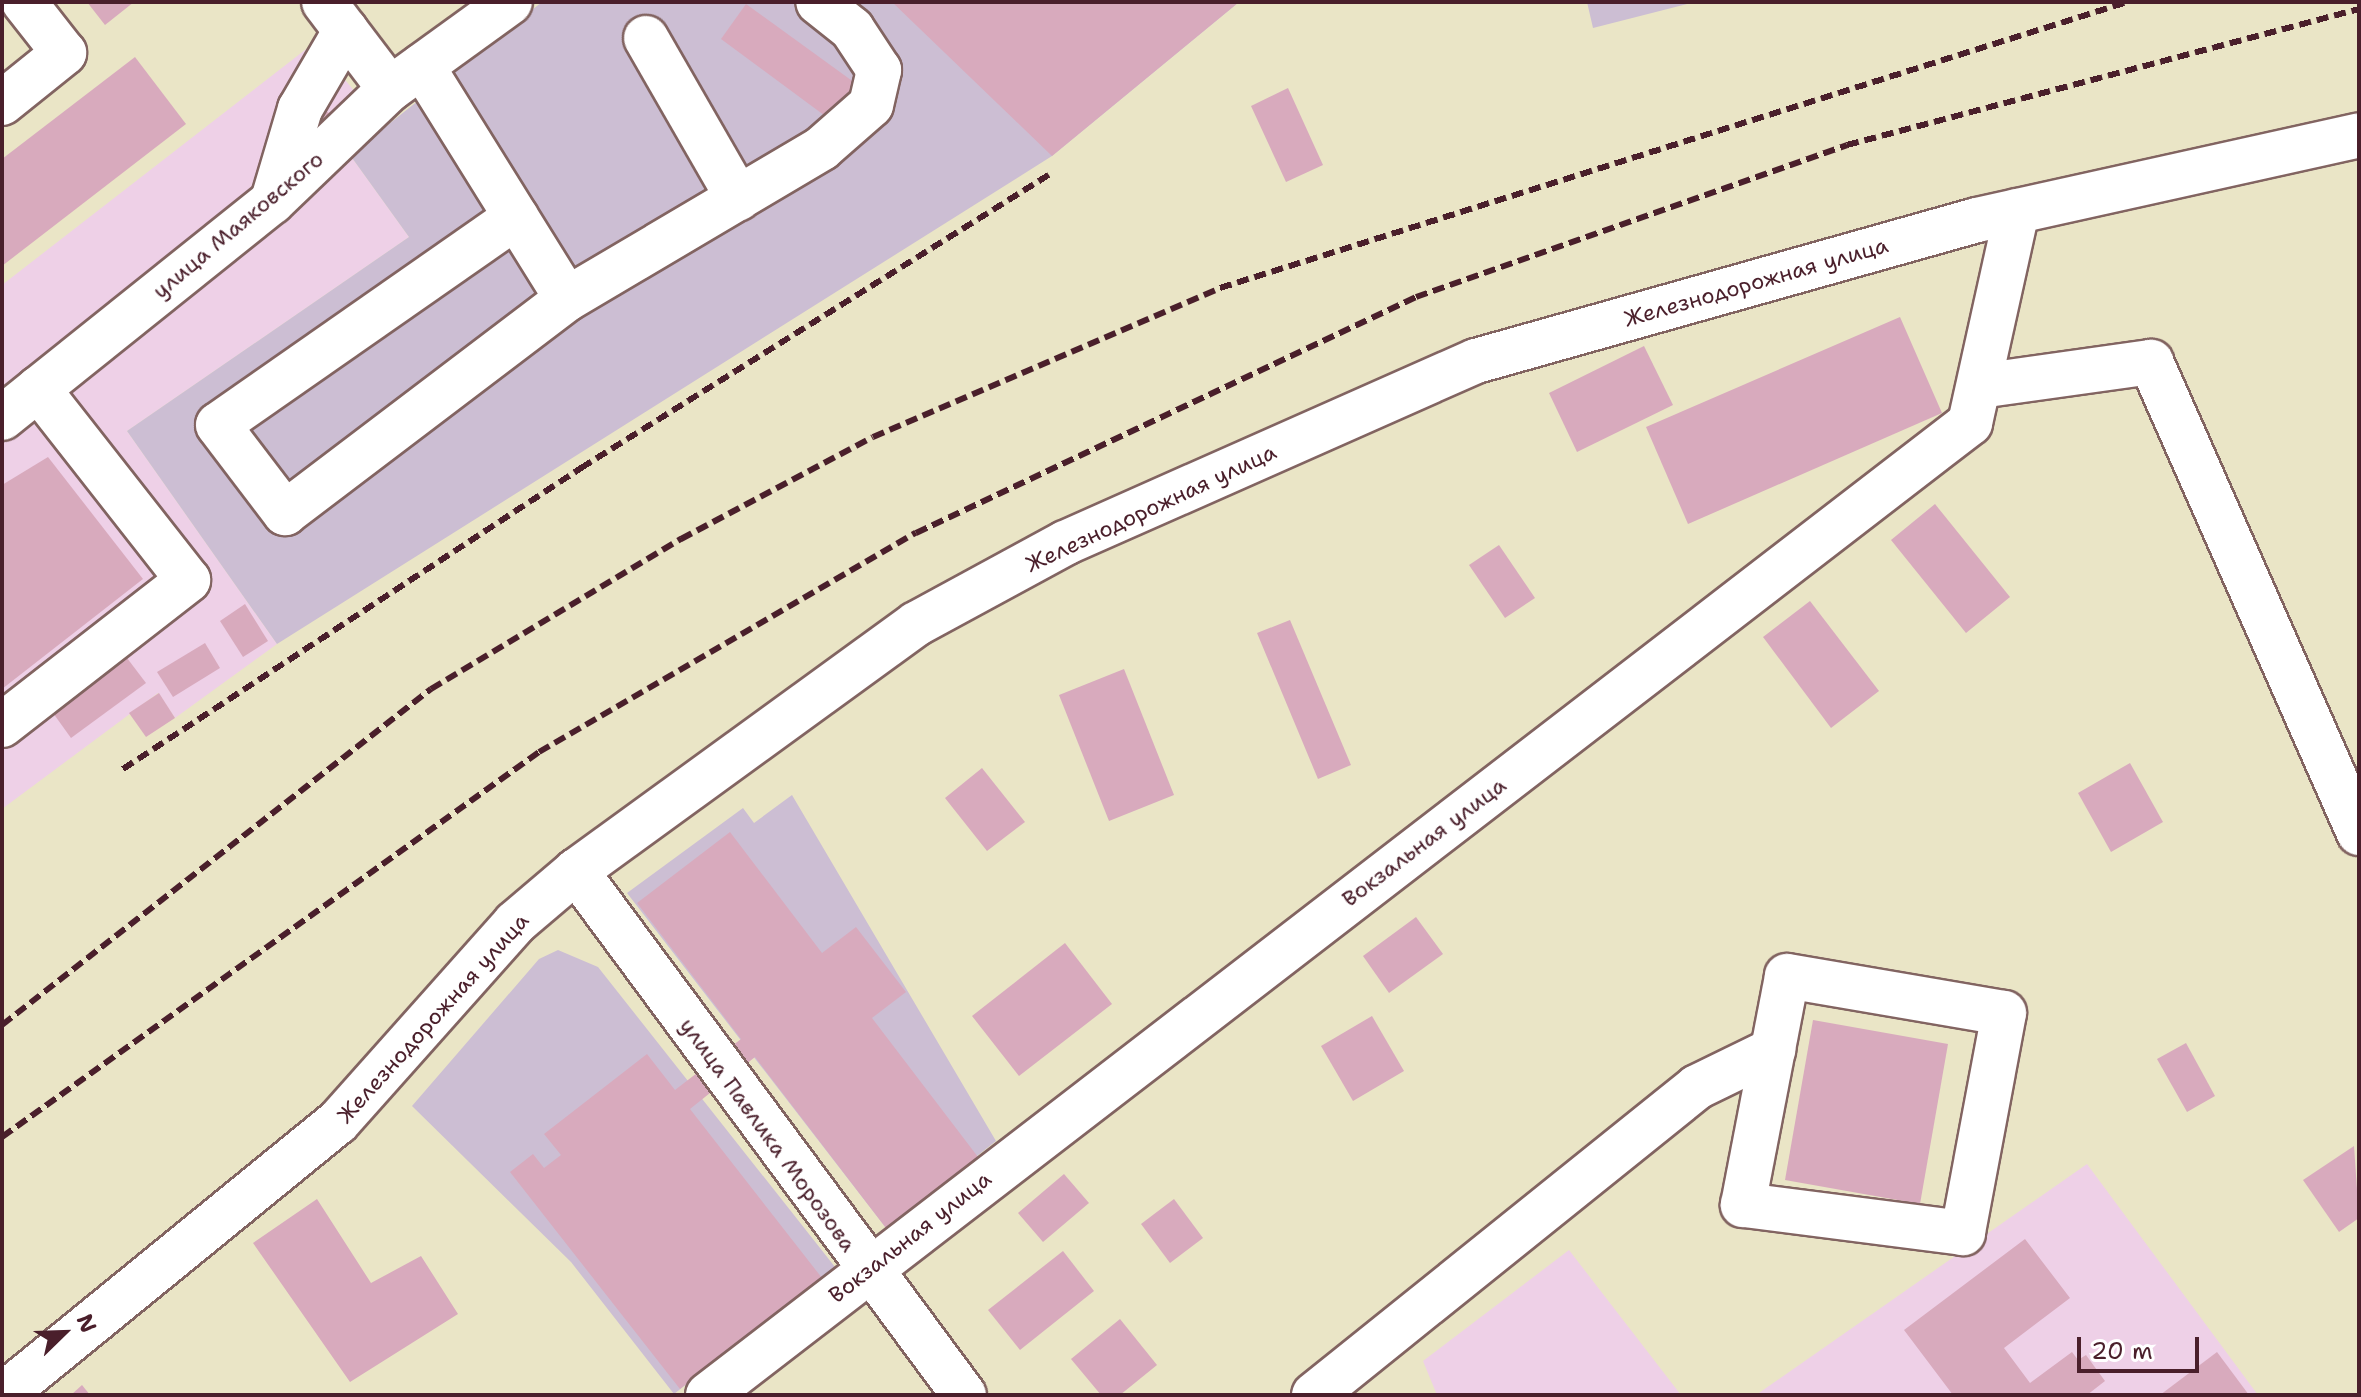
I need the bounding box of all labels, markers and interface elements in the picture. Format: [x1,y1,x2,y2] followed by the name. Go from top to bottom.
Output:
[147,146,329,304] street label: улица Маяковского
[1621,232,1891,332] street label: Железнодорожная улица
[1022,438,1280,578] street label: Железнодорожная улица
[1337,772,1511,912] street label: Вокзальная улица
[332,908,534,1128] street label: Железнодорожная улица
[674,1013,862,1257] street label: улица Павлика Морозова
[824,1165,996,1309] street label: Вокзальная улица
[24,1293,104,1373] north arrow
[70,1310,103,1337] text: N
[2081,1321,2203,1371] scale bar
[2091,1335,2153,1367] text: 20 m

